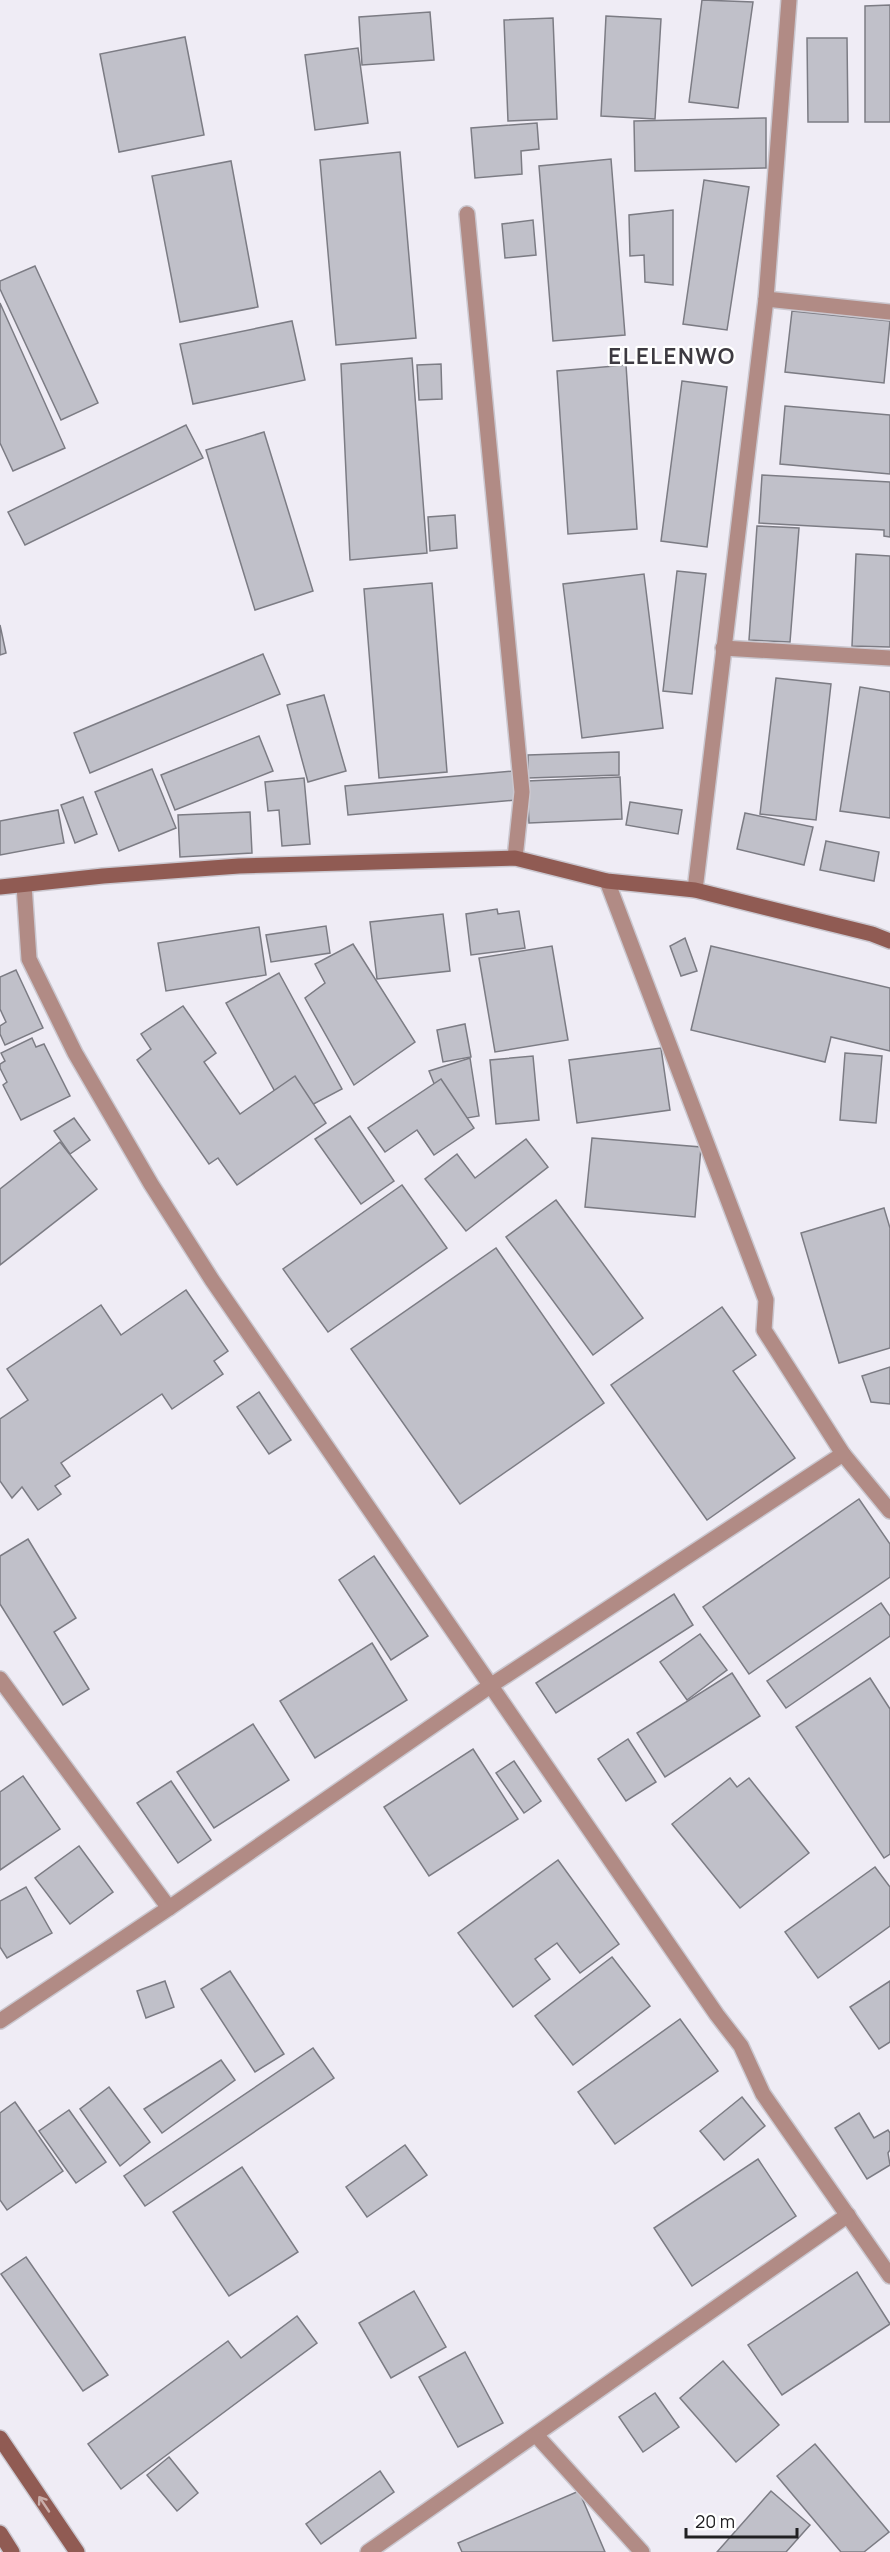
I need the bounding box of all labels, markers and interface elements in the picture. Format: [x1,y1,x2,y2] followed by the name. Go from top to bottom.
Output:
[608,341,736,371] district label: ELELENWO
[38,2495,51,2512] one-way arrow
[686,2501,797,2539] scale bar
[695,2509,735,2533] text: 20 m

